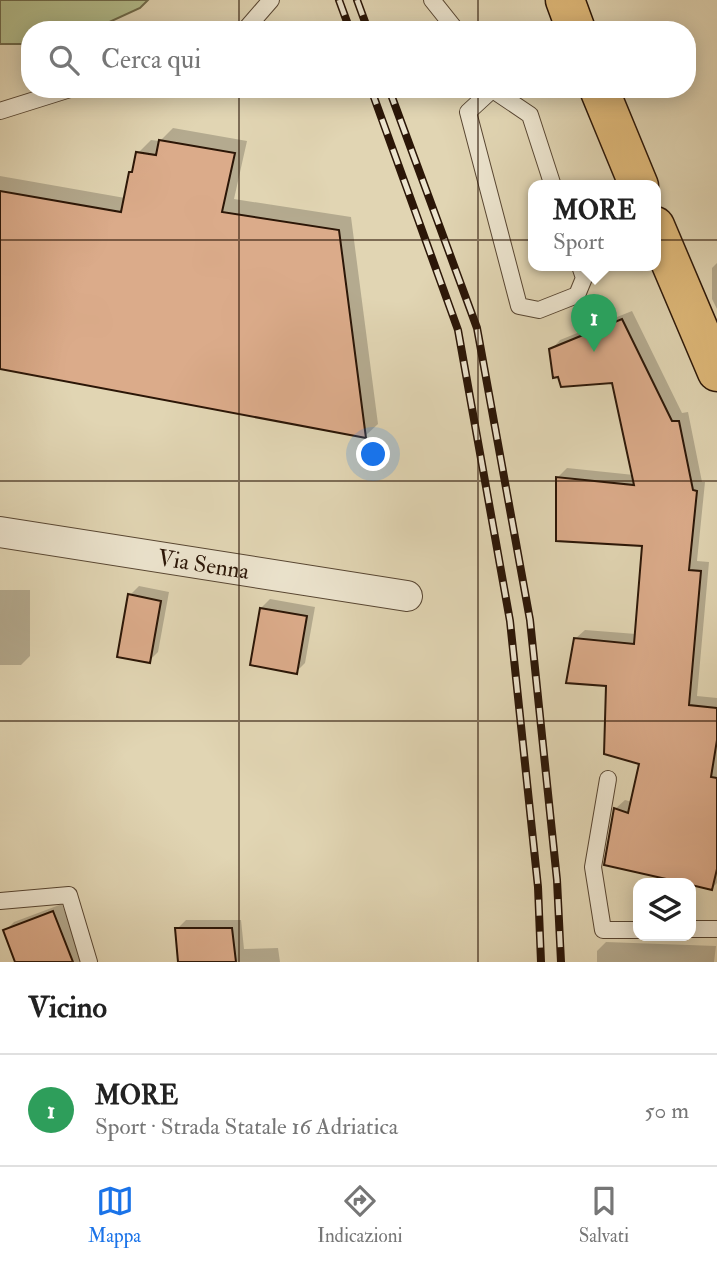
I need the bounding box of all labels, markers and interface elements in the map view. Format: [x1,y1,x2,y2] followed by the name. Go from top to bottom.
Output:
[21,21,696,98] search box
[45,41,83,79] icon: search
[101,44,201,76] text: Cerca qui
[528,180,661,271] popup
[553,195,636,227] text: MORE
[553,227,604,256] text: Sport
[571,294,617,352] pin: 1
[356,437,390,471] your location
[156,543,252,586] street label: Via Senna
[633,878,696,941] map controls
[633,878,696,941] button: layers
[28,989,107,1026] text: Vicino
[95,1080,178,1112] text: MORE
[47,1096,55,1125] text: 1
[645,1096,689,1125] text: 50 m
[95,1112,398,1141] text: Sport · Strada Statale 16 Adriatica
[88,1182,141,1248] tab: Mappa
[317,1182,403,1248] tab: Indicazioni
[579,1182,629,1248] tab: Salvati

